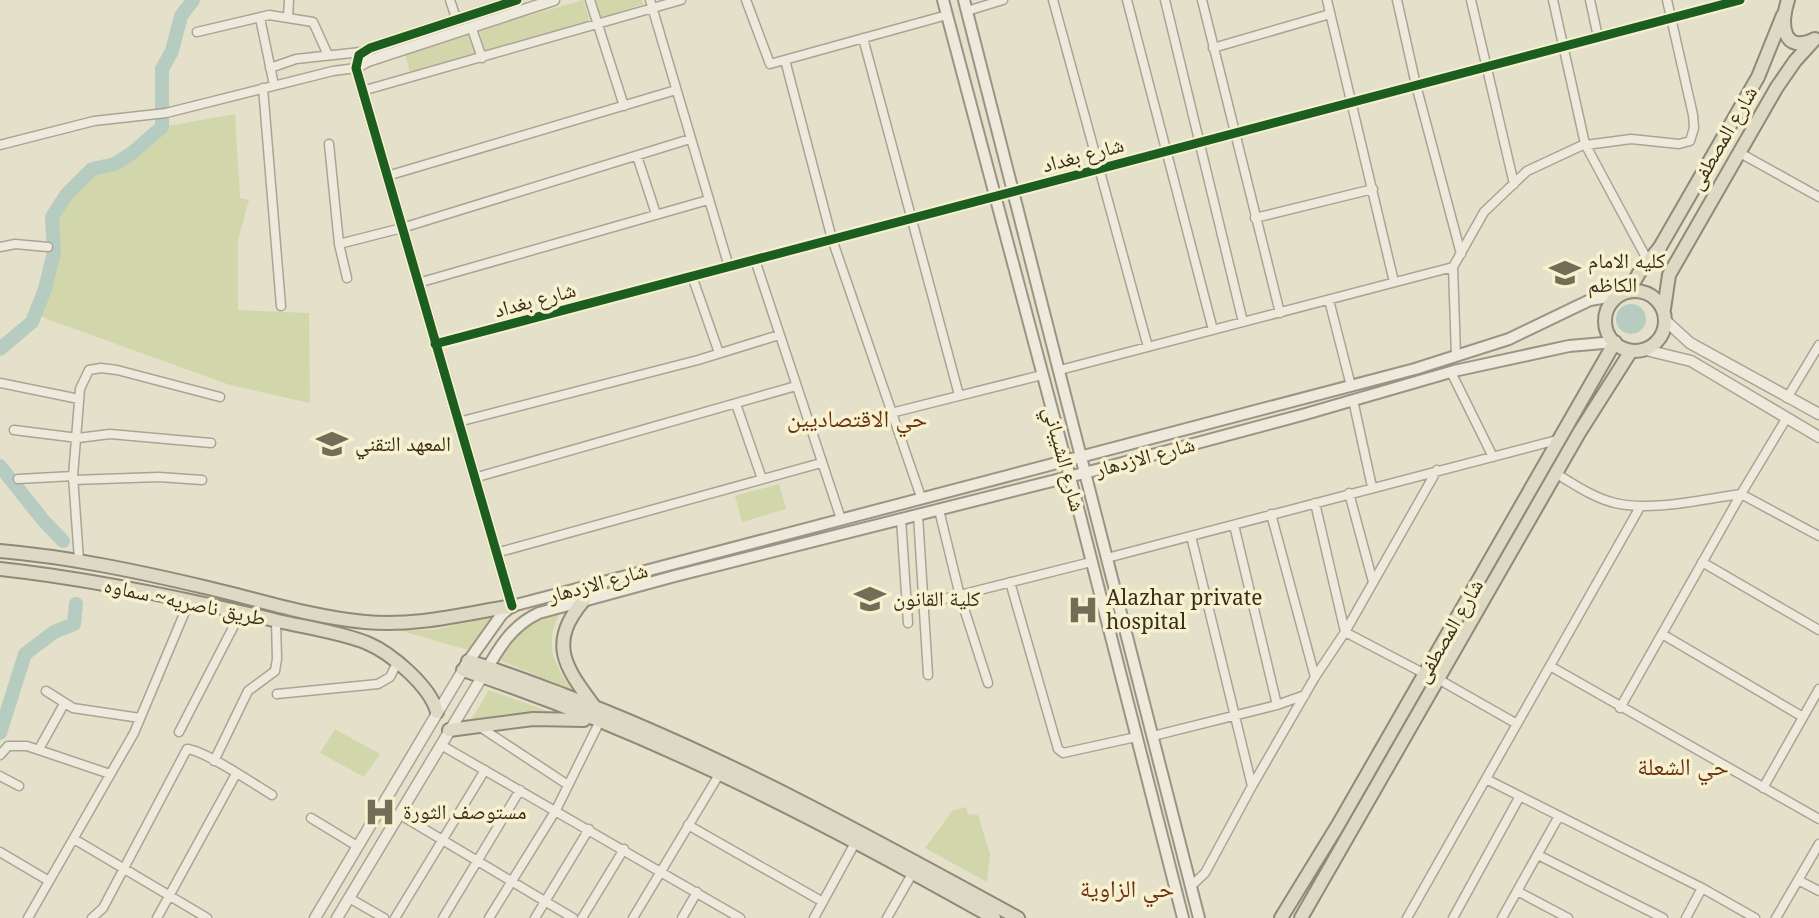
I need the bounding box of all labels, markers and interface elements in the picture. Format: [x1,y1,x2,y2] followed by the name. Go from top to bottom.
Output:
[1681,80,1763,195] street label: شارع المصطفى
[1039,130,1127,178] street label: شارع بغداد
[1588,246,1666,299] place label: كليه الامام الكاظم
[1548,256,1582,290] school or university icon: كليه الامام الكاظم
[491,275,579,323] street label: شارع بغداد
[787,401,927,438] district label: حي الاقتصاديين
[1034,403,1092,515] street label: شارع الشيباني
[315,427,349,461] school or university icon: المعهد التقني
[355,429,451,460] place label: المعهد التقني
[1091,429,1198,483] street label: شارع الازدهار
[544,555,651,609] street label: شارع الازدهار
[102,570,269,632] street label: طريق ناصريه~ سماوه
[1407,573,1489,688] street label: شارع المصطفى
[853,582,887,616] school or university icon: كلية القانون
[1106,583,1263,635] place label: Alazhar private hospital
[893,584,980,612] place label: كلية القانون
[1066,593,1100,627] hospital icon: Alazhar private hospital
[1637,749,1729,786] district label: حي الشعلة
[363,795,397,829] hospital icon: مستوصف الثورة
[403,797,527,825] place label: مستوصف الثورة
[1080,871,1174,908] district label: حي الزاوية

